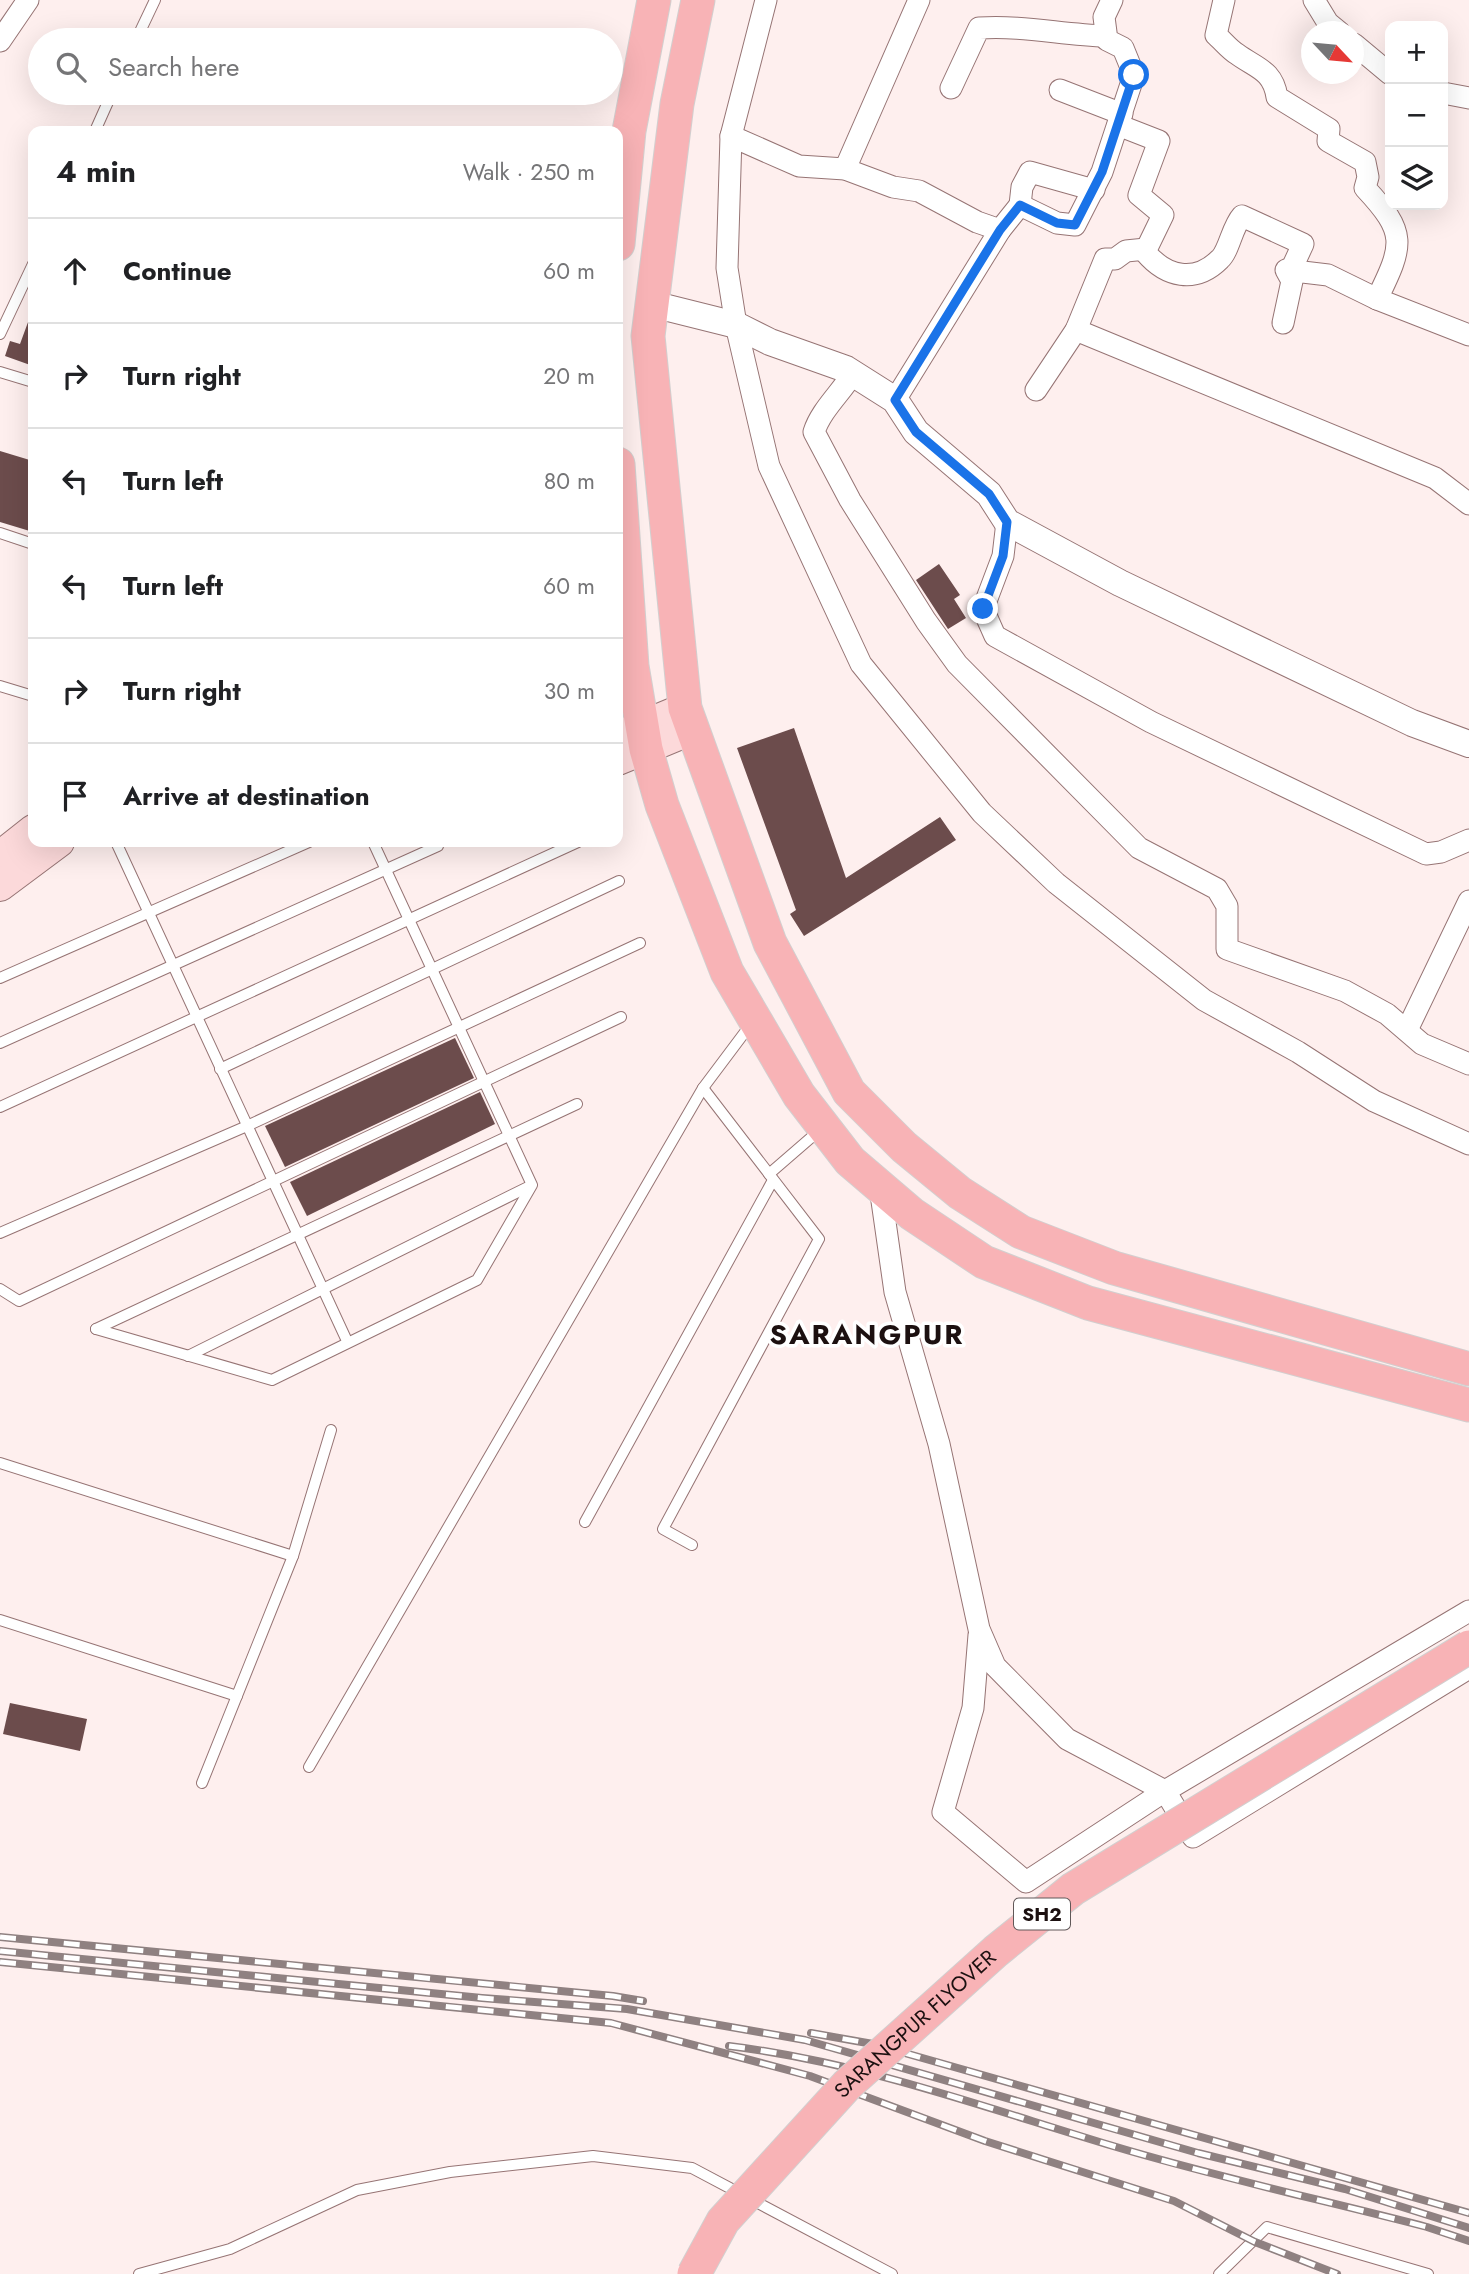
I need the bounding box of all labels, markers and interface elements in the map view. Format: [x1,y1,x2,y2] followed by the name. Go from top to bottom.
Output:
[1301,21,1364,84] north arrow
[1385,21,1448,210] map controls
[1385,21,1448,84] button: +
[28,28,623,105] search box
[52,48,90,86] icon: search
[108,48,240,86] text: Search here
[1118,59,1149,90] route start
[1385,84,1448,147] button: −
[1385,147,1448,210] button: layers
[56,150,136,193] text: 4 min
[463,155,595,189] text: Walk · 250 m
[56,252,94,290] icon: ahead
[123,252,232,290] text: Continue
[543,254,595,288] text: 60 m
[56,357,94,395] icon: right
[123,357,241,395] text: Turn right
[543,359,595,393] text: 20 m
[56,462,94,500] icon: left
[123,462,223,500] text: Turn left
[544,464,595,498] text: 80 m
[56,567,94,605] icon: left
[123,567,223,605] text: Turn left
[543,569,595,603] text: 60 m
[967,593,998,624] route end
[56,672,94,710] icon: right
[123,672,241,710] text: Turn right
[544,674,595,708] text: 30 m
[56,777,94,815] icon: arrive
[123,777,370,815] text: Arrive at destination
[770,1314,965,1355] district label: SARANGPUR
[1014,1898,1070,1930] road number: SH2
[827,1943,1003,2105] street label: SARANGPUR FLYOVER

